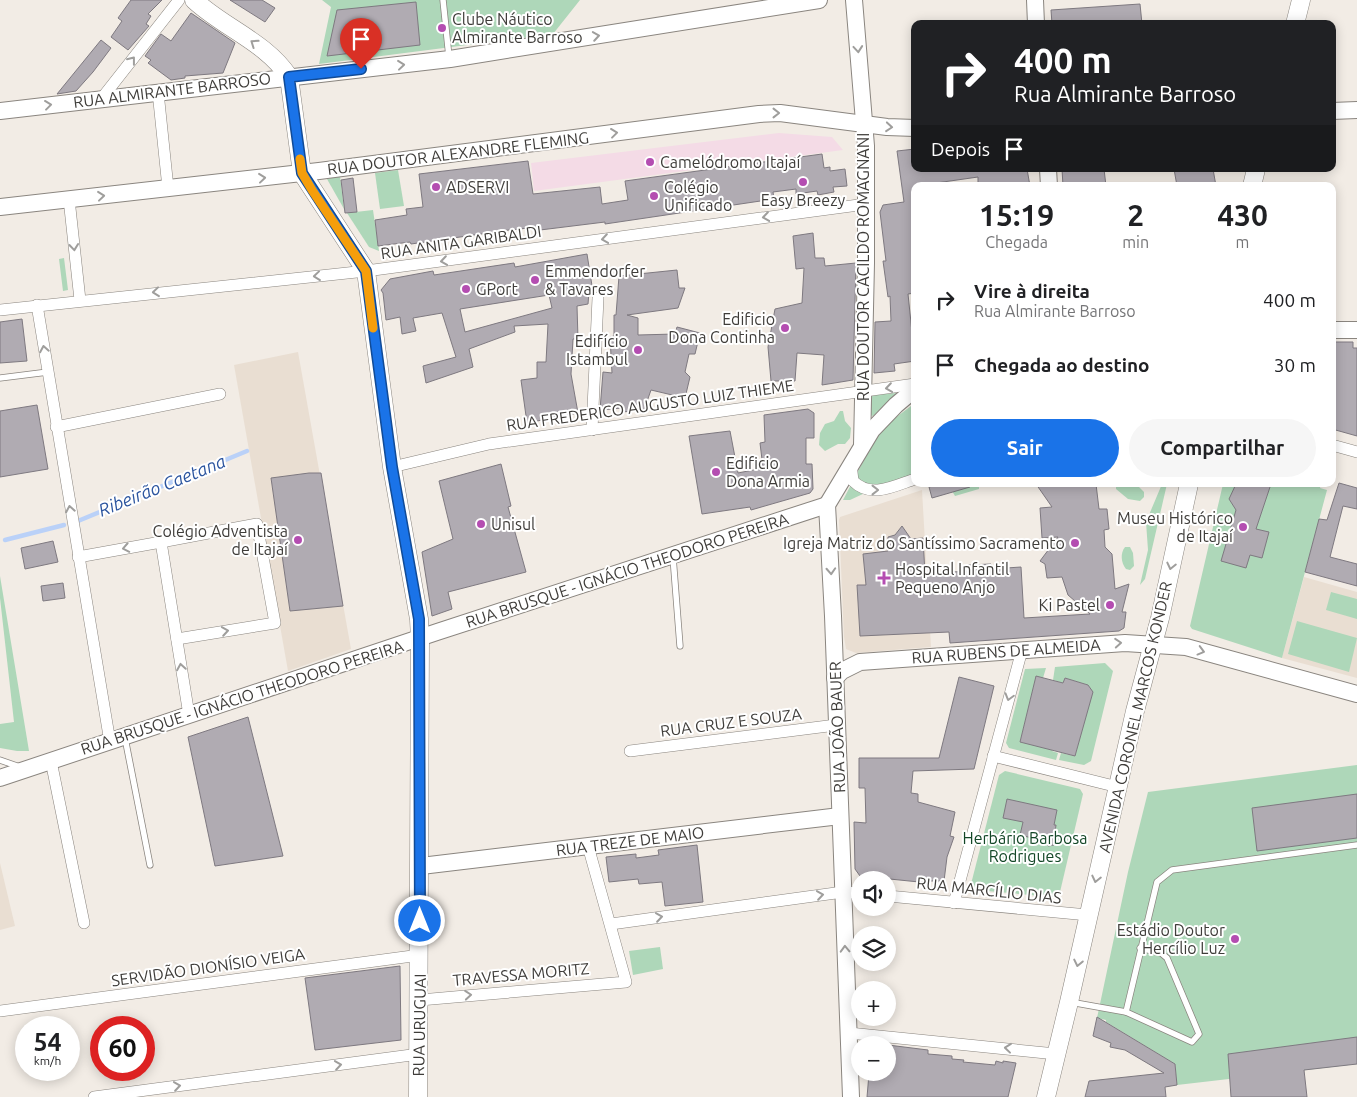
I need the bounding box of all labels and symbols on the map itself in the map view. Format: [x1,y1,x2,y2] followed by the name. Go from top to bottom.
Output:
[452,10,583,46] place label: Clube Náutico Almirante Barroso
[340,18,382,69] pin
[436,22,448,34] marker: Clube Náutico Almirante Barroso
[593,31,601,42] one-way arrow
[251,40,260,49] one-way arrow
[852,45,863,53] one-way arrow
[127,57,135,66] one-way arrow
[397,60,405,71] one-way arrow
[72,69,272,111] street label: RUA ALMIRANTE BARROSO
[45,100,53,111] one-way arrow
[772,108,780,118] one-way arrow
[886,121,894,132] one-way arrow
[326,128,590,178] street label: RUA DOUTOR ALEXANDRE FLEMING
[610,129,619,139] one-way arrow
[854,133,872,401] street label: RUA DOUTOR CACILDO ROMAGNANI
[660,153,802,171] place label: Camelódromo Itajaí
[644,156,656,168] marker: Camelódromo Itajaí
[258,172,266,183] one-way arrow
[797,176,809,188] marker: Easy Breezy
[446,178,509,196] place label: ADSERVI
[664,178,732,214] place label: Colégio Unificado
[430,181,442,193] marker: ADSERVI
[97,190,105,201] one-way arrow
[648,190,660,202] marker: Colégio Unificado
[761,191,846,209] place label: Easy Breezy
[762,211,770,222] one-way arrow
[379,222,543,262] street label: RUA ANITA GARIBALDI
[601,233,609,244] one-way arrow
[68,244,79,252] one-way arrow
[440,255,448,266] one-way arrow
[545,262,645,298] place label: Emmendorfer & Tavares
[313,270,321,281] one-way arrow
[529,274,541,286] marker: Emmendorfer & Tavares
[476,280,518,298] place label: GPort
[460,283,472,295] marker: GPort
[151,287,159,298] one-way arrow
[668,310,775,346] place label: Edificio Dona Continha
[779,322,791,334] marker: Edificio Dona Continha
[566,332,628,368] place label: Edifício Istambul
[39,344,49,353] one-way arrow
[632,344,644,356] marker: Edifício Istambul
[505,376,795,434] street label: RUA FREDERICO AUGUSTO LUIZ THIEME
[885,382,893,392] one-way arrow
[95,450,228,520] water label: Ribeirão Caetana
[726,454,810,490] place label: Edificio Dona Armia
[710,466,722,478] marker: Edificio Dona Armia
[872,485,880,495] one-way arrow
[66,505,76,514] one-way arrow
[463,507,791,631] street label: RUA BRUSQUE - IGNÁCIO THEODORO PEREIRA
[1117,509,1234,545] place label: Museu Histórico de Itajaí
[491,515,535,533] place label: Unisul
[475,518,487,530] marker: Unisul
[1237,521,1249,533] marker: Museu Histórico de Itajaí
[153,522,289,558] place label: Colégio Adventista de Itajaí
[292,534,304,546] marker: Colégio Adventista de Itajaí
[783,534,1065,552] place label: Igreja Matriz do Santíssimo Sacramento
[1069,537,1081,549] marker: Igreja Matriz do Santíssimo Sacramento
[121,543,130,553] one-way arrow
[895,560,1009,596] place label: Hospital Infantil Pequeno Anjo
[1166,561,1177,570] one-way arrow
[825,568,836,576] one-way arrow
[877,571,891,585] marker: Hospital Infantil Pequeno Anjo
[1095,580,1175,854] street label: AVENIDA CORONEL MARCOS KONDER
[1039,596,1100,614] place label: Ki Pastel
[1104,599,1116,611] marker: Ki Pastel
[221,627,230,637] one-way arrow
[78,634,406,758] street label: RUA BRUSQUE - IGNÁCIO THEODORO PEREIRA
[911,635,1102,667] street label: RUA RUBENS DE ALMEIDA
[1115,638,1123,649] one-way arrow
[1196,645,1205,656] one-way arrow
[825,661,848,793] street label: RUA JOÃO BAUER
[177,662,187,671] one-way arrow
[1004,693,1014,701] one-way arrow
[659,704,803,740] street label: RUA CRUZ E SOUZA
[555,823,705,859] street label: RUA TREZE DE MAIO
[963,829,1087,865] park label: Herbário Barbosa Rodrigues
[916,871,1063,907] street label: RUA MARCÍLIO DIAS
[1091,875,1102,884] one-way arrow
[816,890,824,901] one-way arrow
[393,894,445,946] position arrow
[655,912,663,923] one-way arrow
[1117,921,1225,957] place label: Estádio Doutor Hercílio Luz
[1229,933,1241,945] marker: Estádio Doutor Hercílio Luz
[110,942,306,989] street label: SERVIDÃO DIONÍSIO VEIGA
[840,945,851,953] one-way arrow
[452,959,590,989] street label: TRAVESSA MORITZ
[1073,959,1083,968] one-way arrow
[409,973,429,1077] street label: RUA URUGUAI
[465,990,473,1001] one-way arrow
[90,1016,155,1081] speed limit sign: 60
[1004,1043,1012,1054] one-way arrow
[334,1060,343,1070] one-way arrow
[173,1081,181,1092] one-way arrow

